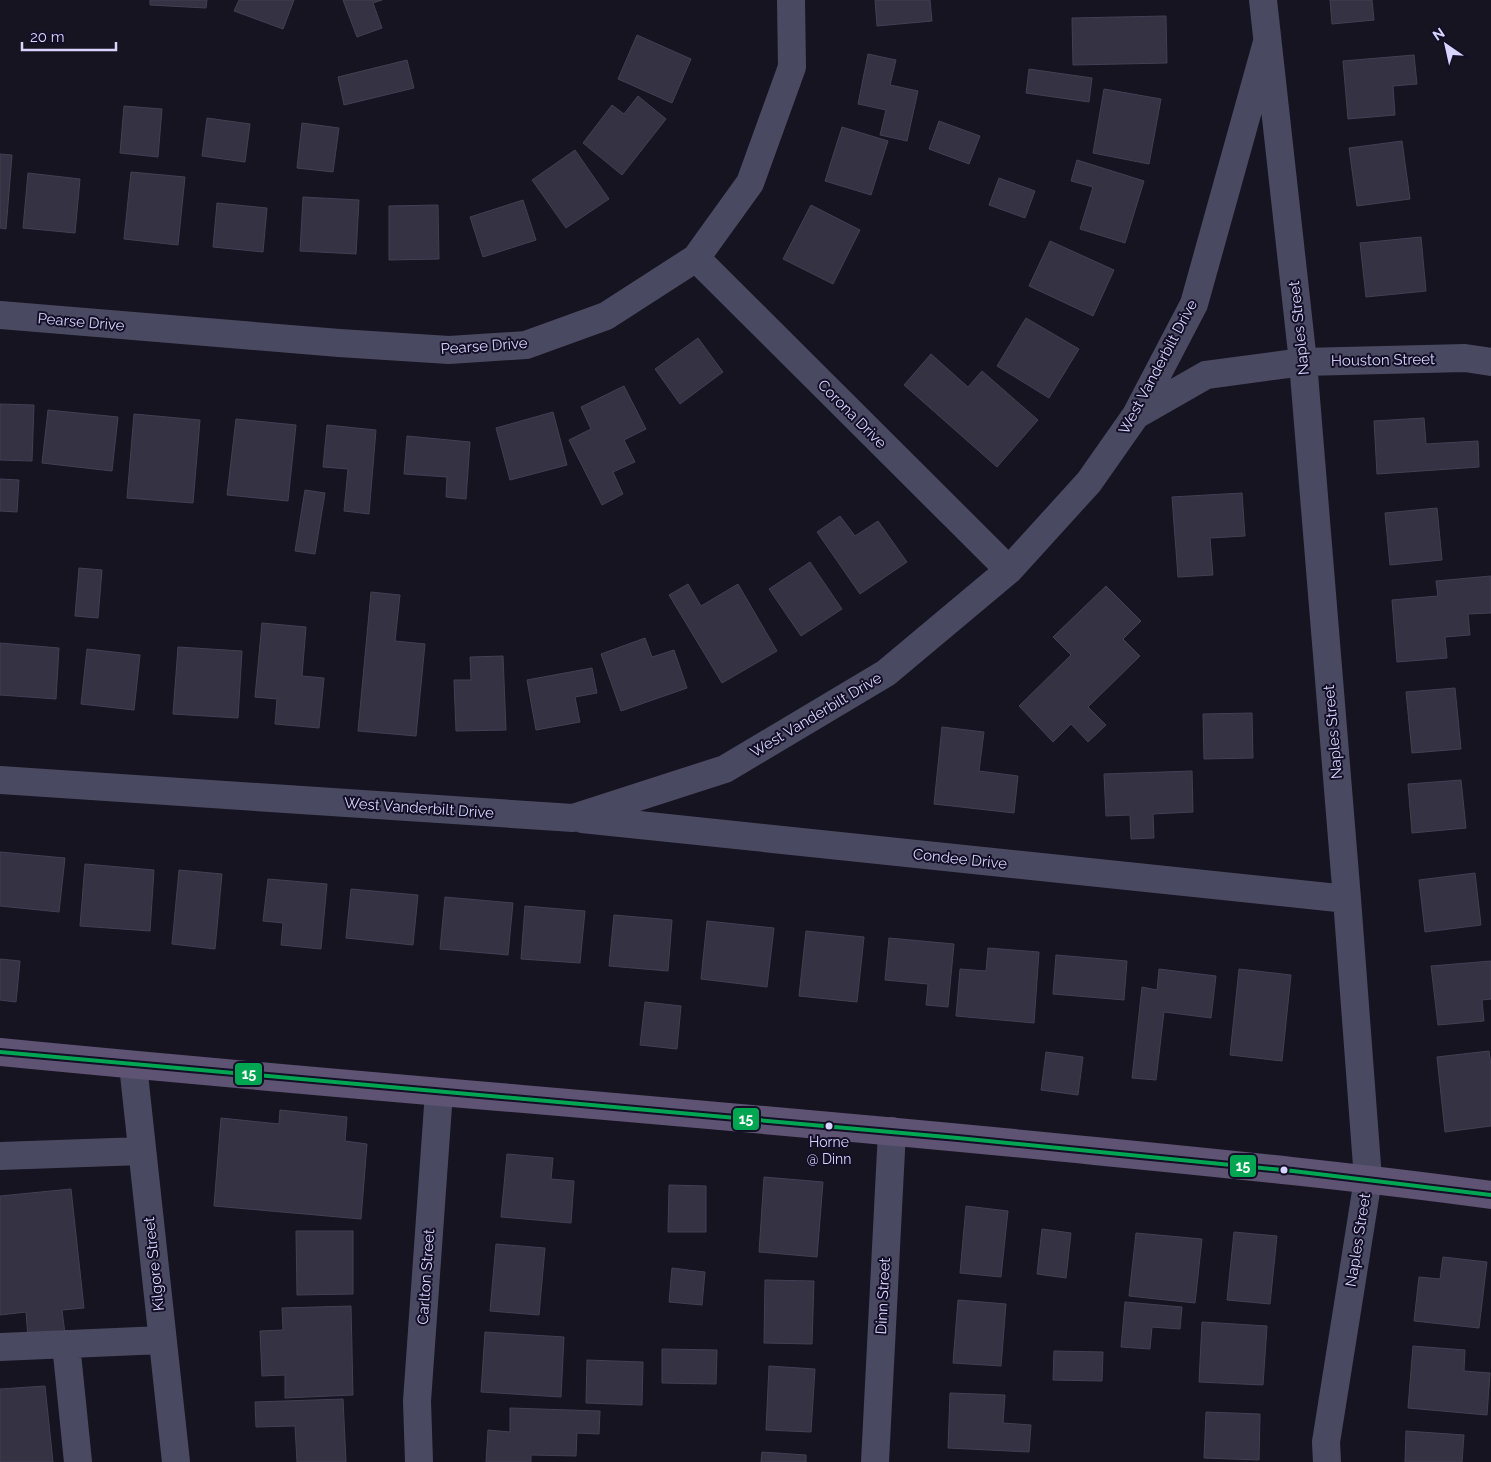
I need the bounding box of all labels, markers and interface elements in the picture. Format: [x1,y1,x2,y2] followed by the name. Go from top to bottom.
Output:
[22,20,116,52] scale bar
[1421,20,1471,70] north arrow
[1430,25,1448,44] text: N
[30,28,65,46] text: 20 m
[1285,280,1313,376] street label: Naples Street
[1115,296,1201,437] street label: West Vanderbilt Drive
[37,309,125,335] street label: Pearse Drive
[440,334,528,358] street label: Pearse Drive
[1331,350,1435,370] street label: Houston Street
[814,376,890,452] street label: Corona Drive
[747,669,885,761] street label: West Vanderbilt Drive
[1320,684,1346,780] street label: Naples Street
[344,794,495,822] street label: West Vanderbilt Drive
[912,845,1008,873] street label: Condee Drive
[234,1062,263,1086] line badge: 15
[242,1066,257,1082] text: 15
[732,1107,760,1131] line badge: 15
[739,1111,754,1127] text: 15
[824,1121,834,1131] marker: Horne @ Dinn
[807,1134,851,1167] place label: Horne @ Dinn
[1229,1154,1257,1178] line badge: 15
[1236,1158,1251,1174] text: 15
[1279,1165,1289,1175] unlabelled marker
[1342,1192,1374,1288] street label: Naples Street
[140,1216,168,1312] street label: Kilgore Street
[414,1229,438,1325] street label: Carlton Street
[872,1257,894,1335] street label: Dinn Street

